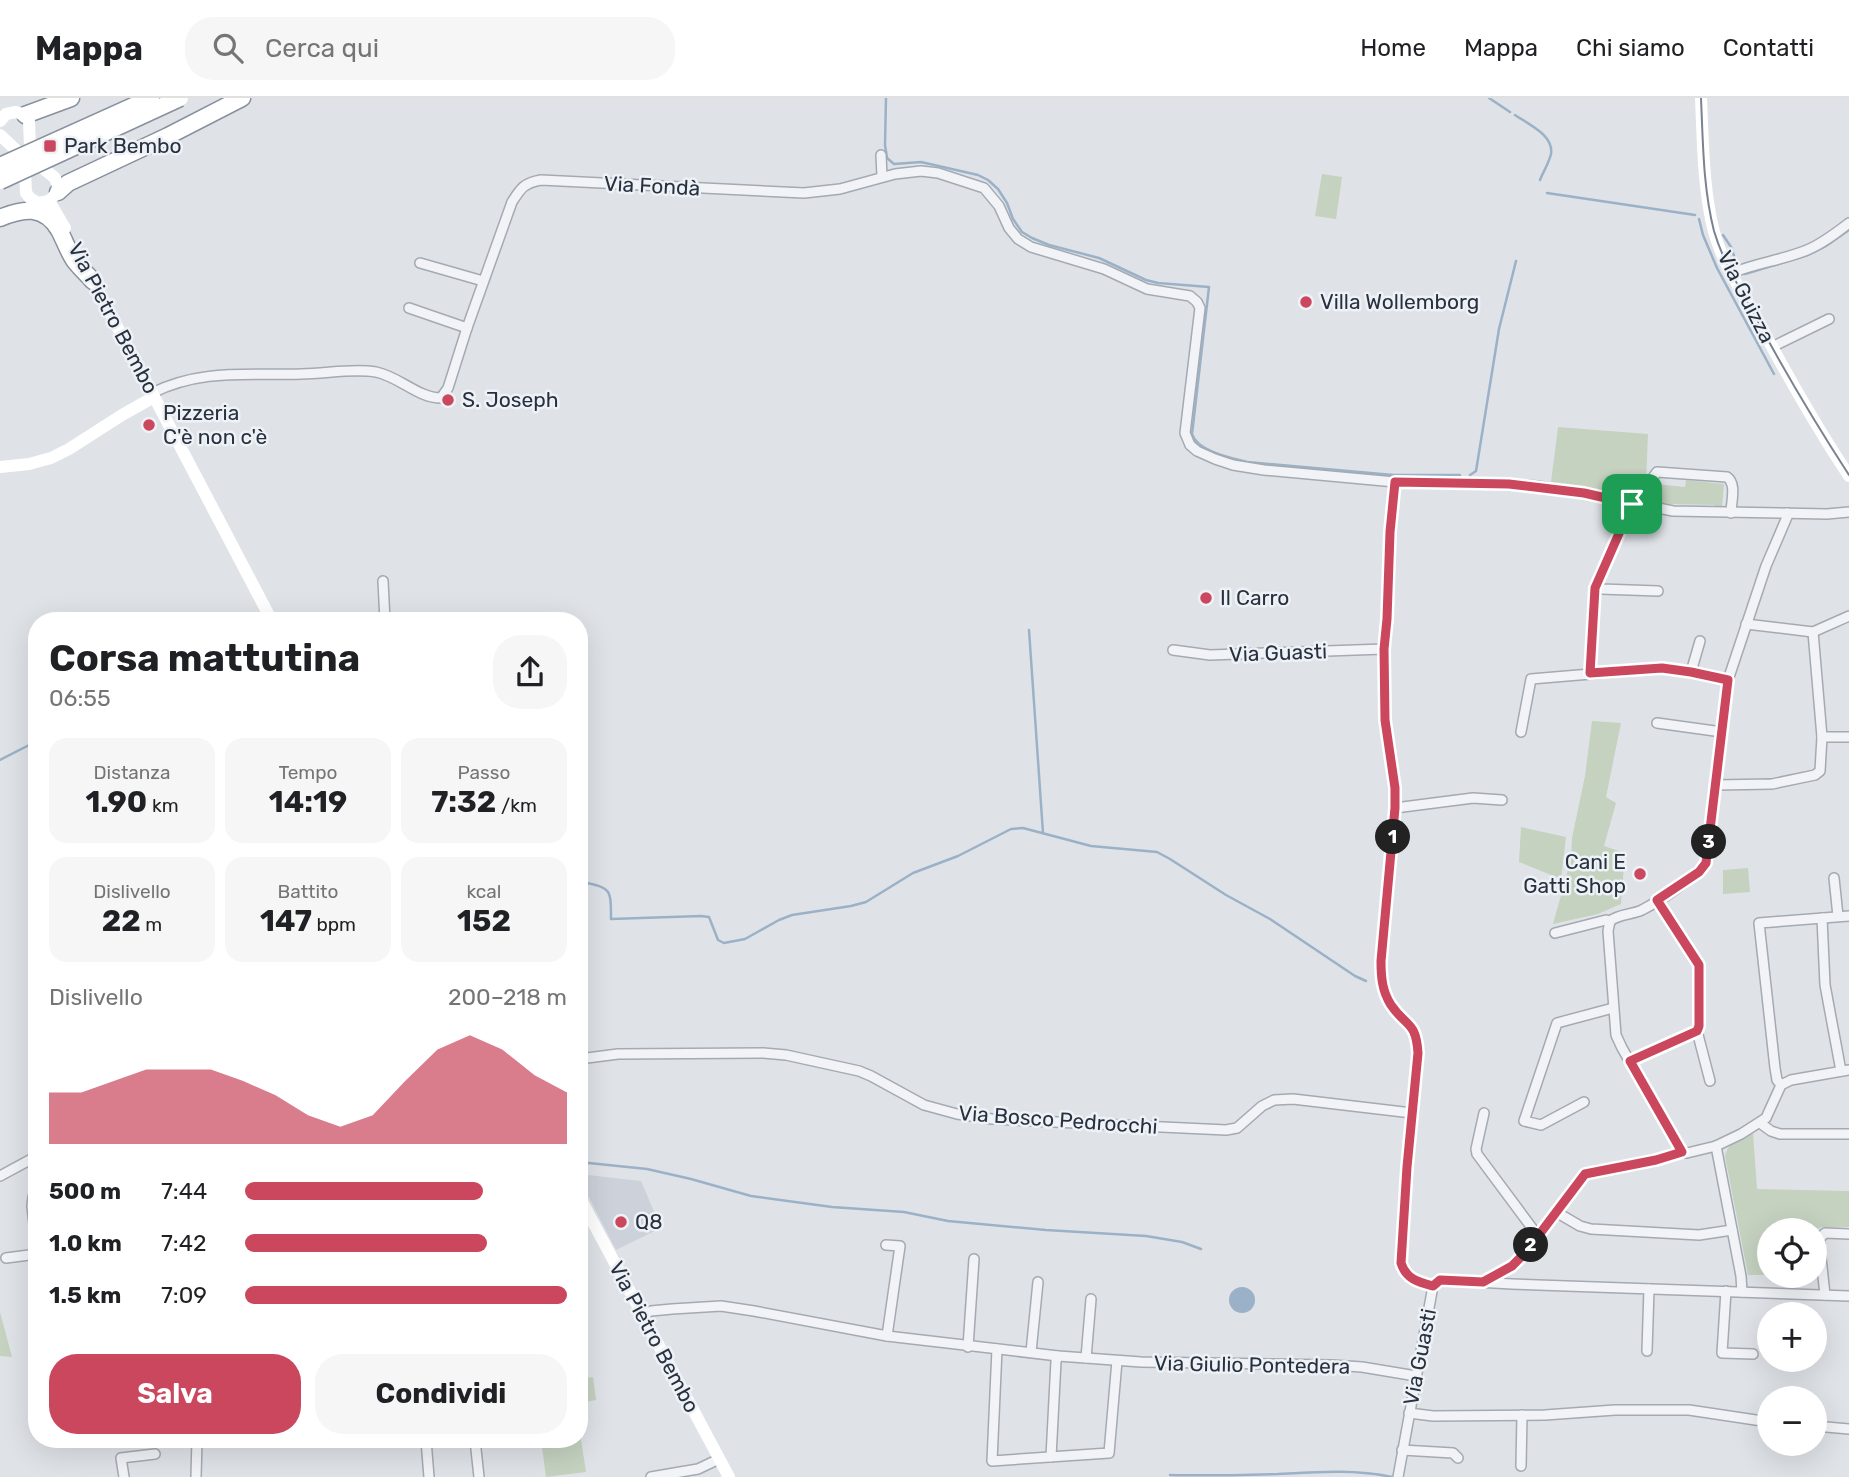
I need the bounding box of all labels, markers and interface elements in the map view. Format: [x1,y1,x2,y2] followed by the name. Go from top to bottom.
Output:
[185,17,675,80] search box
[35,29,143,68] text: Mappa
[209,29,247,67] icon: search
[265,33,379,64] text: Cerca qui
[1360,34,1426,62] text: Home
[1464,34,1538,62] text: Mappa
[1576,34,1685,62] text: Chi siamo
[1723,34,1814,62] text: Contatti
[64,133,182,158] place label: Park Bembo
[42,138,58,154] marker: Park Bembo
[603,170,701,201] street label: Via Fondà
[63,238,164,398] street label: Via Pietro Bembo
[1712,246,1780,347] street label: Via Guizza
[1320,289,1479,314] place label: Villa Wollemborg
[1298,294,1314,310] marker: Villa Wollemborg
[462,387,559,412] place label: S. Joseph
[440,392,456,408] marker: S. Joseph
[163,400,267,449] place label: Pizzeria C'è non c'è
[141,417,157,433] marker: Pizzeria C'è non c'è
[1602,474,1662,534] pin
[1613,485,1651,523] icon: arrive
[1220,585,1289,610] place label: Il Carro
[1198,590,1214,606] marker: Il Carro
[49,635,360,681] text: Corsa mattutina
[493,635,567,709] button: share
[1229,638,1327,667] street label: Via Guasti
[49,684,111,712] text: 06:55
[94,761,170,784] text: Distanza
[279,761,337,784] text: Tempo
[458,761,510,784] text: Passo
[85,784,147,820] text: 1.90
[269,784,347,820] text: 14:19
[431,784,496,820] text: 7:32
[147,794,179,817] text: km
[496,794,537,817] text: /km
[1376,820,1410,854] pin: 1
[1692,824,1726,860] pin: 3
[1388,825,1397,848] text: 1
[1702,830,1715,853] text: 3
[1523,849,1626,898] place label: Cani E Gatti Shop
[1632,866,1648,882] marker: Cani E Gatti Shop
[93,880,171,903] text: Dislivello
[278,880,338,903] text: Battito
[467,880,501,903] text: kcal
[102,903,141,939] text: 22
[260,903,312,939] text: 147
[457,903,511,939] text: 152
[141,913,162,936] text: m
[312,913,356,936] text: bpm
[49,983,143,1011] text: Dislivello
[448,983,567,1011] text: 200–218 m
[958,1100,1158,1139] street label: Via Bosco Pedrocchi
[49,1177,121,1205] text: 500 m
[161,1177,207,1205] text: 7:44
[635,1209,663,1234] place label: Q8
[613,1214,629,1230] marker: Q8
[1757,1218,1827,1456] map controls
[1757,1218,1827,1288] button: locate
[1514,1228,1548,1262] pin: 2
[49,1229,122,1257] text: 1.0 km
[161,1229,206,1257] text: 7:42
[1524,1233,1537,1256] text: 2
[604,1257,705,1417] street label: Via Pietro Bembo
[49,1281,121,1309] text: 1.5 km
[161,1281,207,1309] text: 7:09
[1757,1302,1827,1372] button: +
[1398,1306,1441,1407] street label: Via Guasti
[1154,1350,1350,1379] street label: Via Giulio Pontedera
[49,1354,301,1434] button: Salva
[315,1354,567,1434] button: Condividi
[1757,1386,1827,1456] button: −

